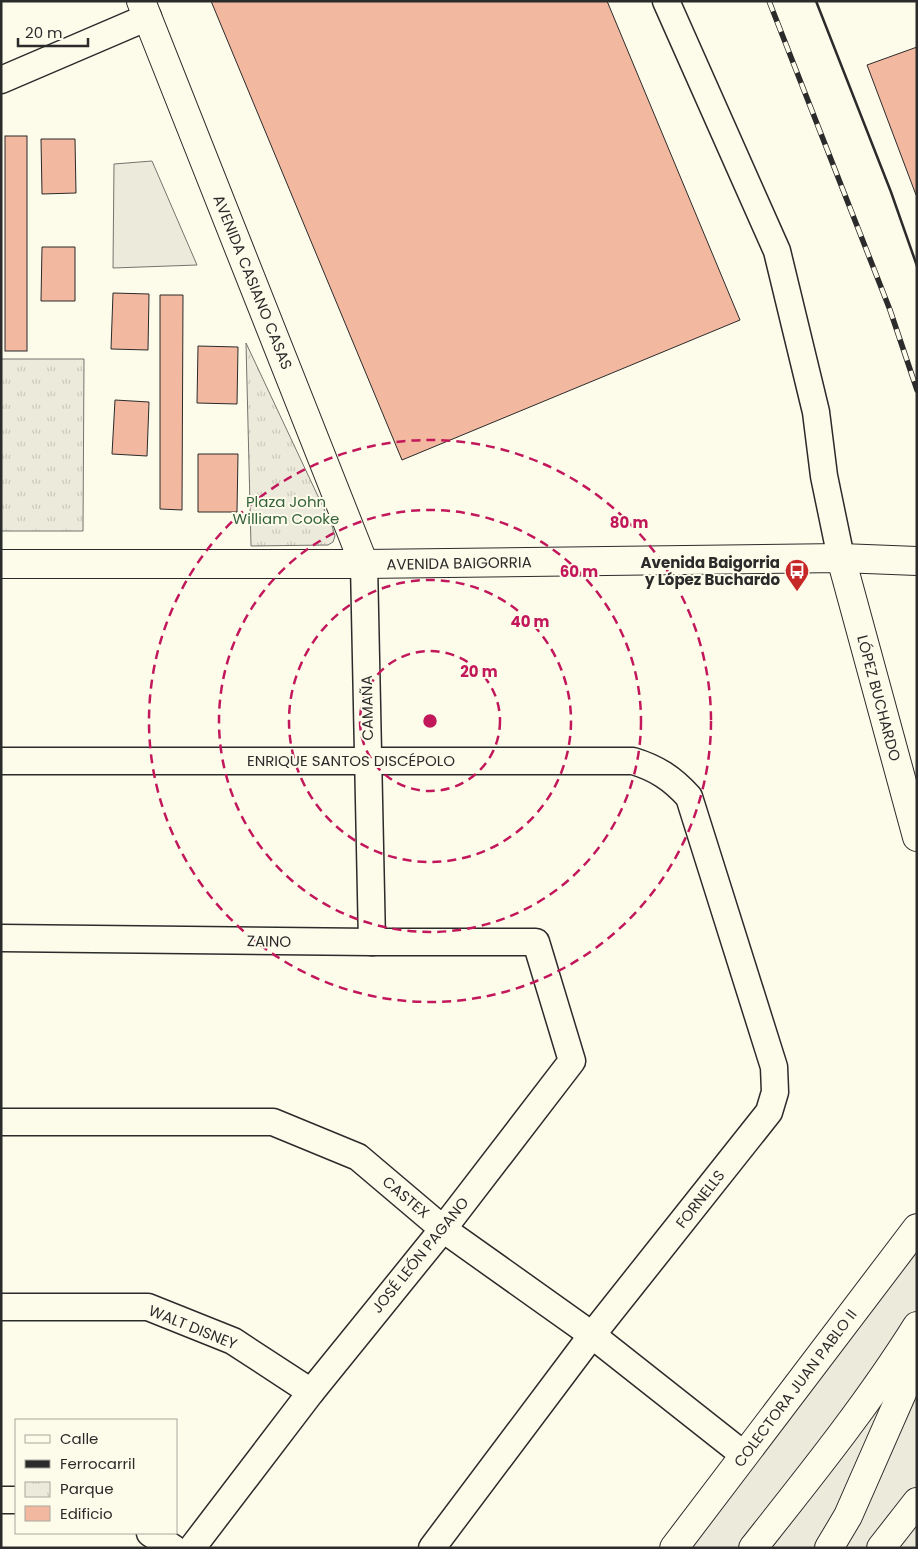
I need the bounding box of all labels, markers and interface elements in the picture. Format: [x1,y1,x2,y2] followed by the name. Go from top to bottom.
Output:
[18,15,88,47] scale bar
[25,22,63,43] text: 20 m
[208,191,298,373] street label: AVENIDA CASIANO CASAS
[233,491,339,529] park label: Plaza John William Cooke
[610,512,648,533] text: 80 m
[386,551,532,575] street label: AVENIDA BAIGORRIA
[641,552,780,590] place label: Avenida Baigorria y López Buchardo
[784,558,810,592] bus stop icon: Avenida Baigorria y López Buchardo
[560,561,598,582] text: 60 m
[510,611,550,632] text: 40 m
[852,633,906,764] street label: LÓPEZ BUCHARDO
[460,661,498,682] text: 20 m
[356,675,378,741] street label: CAMAÑA
[421,712,439,730] centre of rings
[247,750,455,771] street label: ENRIQUE SANTOS DISCÉPOLO
[247,930,292,952] street label: ZAINO
[671,1166,729,1232] street label: FORNELLS
[378,1171,434,1223] street label: CASTEX
[367,1192,473,1317] street label: JOSÉ LEÓN PAGANO
[146,1300,240,1354] street label: WALT DISNEY
[729,1305,861,1471] street label: COLECTORA JUAN PABLO II
[15,1419,178,1534] legend
[60,1428,98,1449] text: Calle
[60,1453,135,1474] text: Ferrocarril
[60,1478,113,1499] text: Parque
[60,1503,113,1524] text: Edificio

